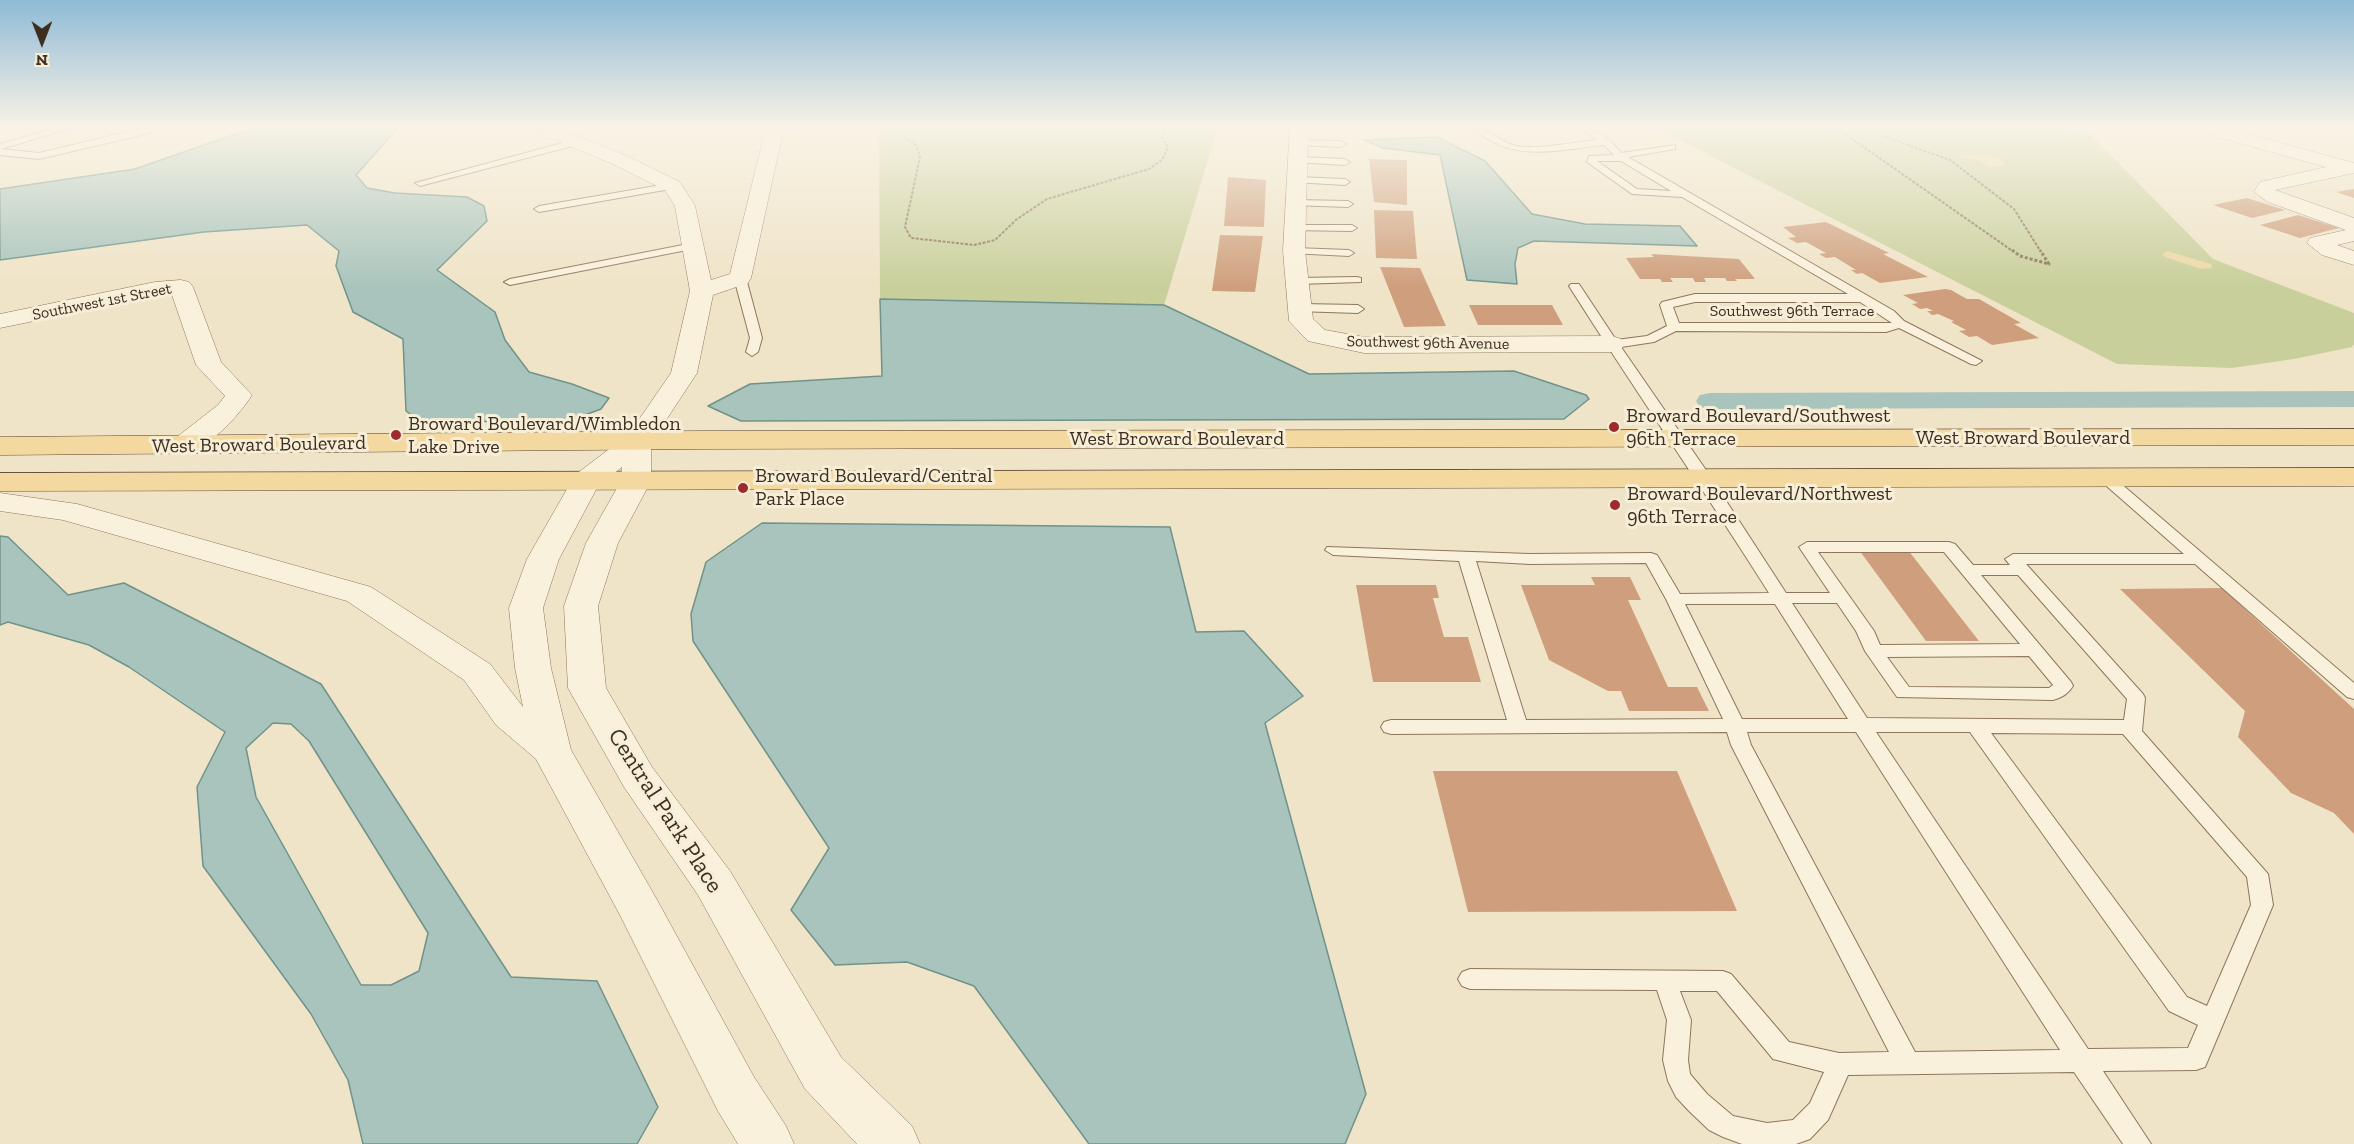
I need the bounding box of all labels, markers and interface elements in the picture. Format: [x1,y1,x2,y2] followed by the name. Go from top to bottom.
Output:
[12,12,72,72] north arrow
[36,51,48,70] text: N
[31,279,173,325] street label: Southwest 1st Street
[1710,301,1874,321] street label: Southwest 96th Terrace
[1347,332,1509,354] street label: Southwest 96th Avenue
[1626,404,1890,451] place label: Broward Boulevard/Southwest 96th Terrace
[408,412,681,459] place label: Broward Boulevard/Wimbledon Lake Drive
[1607,420,1621,434] marker: Broward Boulevard/Southwest 96th Terrace
[1916,426,2130,450] street label: West Broward Boulevard
[1070,427,1284,451] street label: West Broward Boulevard
[389,428,403,442] marker: Broward Boulevard/Wimbledon Lake Drive
[152,431,366,459] street label: West Broward Boulevard
[755,464,993,511] place label: Broward Boulevard/Central Park Place
[736,481,750,495] marker: Broward Boulevard/Central Park Place
[1627,482,1892,529] place label: Broward Boulevard/Northwest 96th Terrace
[1608,498,1622,512] marker: Broward Boulevard/Northwest 96th Terrace
[601,723,729,899] street label: Central Park Place

